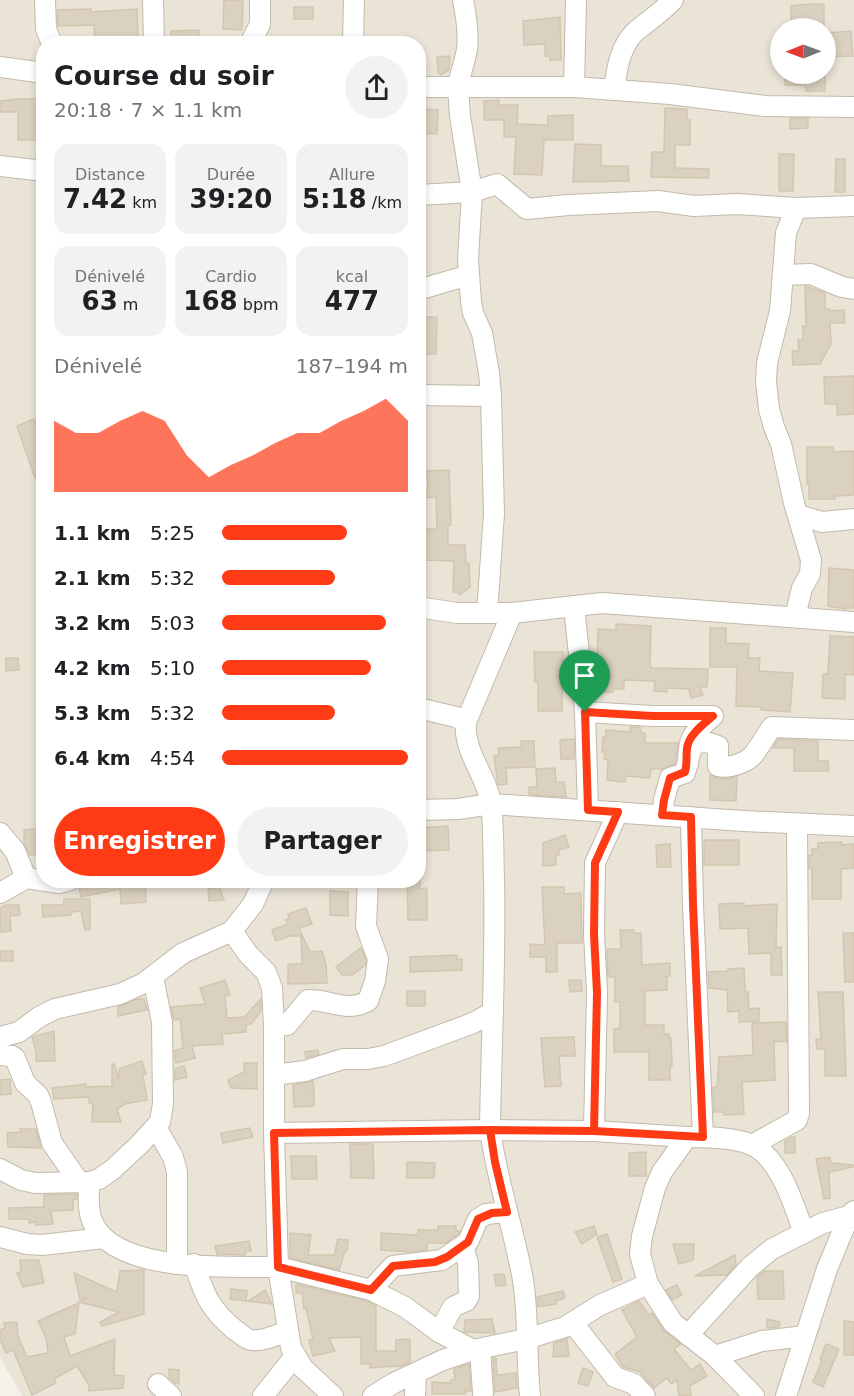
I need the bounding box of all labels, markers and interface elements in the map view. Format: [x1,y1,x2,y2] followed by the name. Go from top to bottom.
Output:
[770,18,836,84] north arrow
[770,18,836,84] map controls
[345,56,408,119] button: share
[54,60,274,91] text: Course du soir
[54,98,242,122] text: 20:18 · 7 × 1.1 km
[75,165,145,184] text: Distance
[207,165,255,184] text: Durée
[329,165,375,184] text: Allure
[63,184,127,214] text: 7.42
[190,184,272,214] text: 39:20
[302,184,367,214] text: 5:18
[127,193,157,212] text: km
[367,193,402,212] text: /km
[75,267,145,286] text: Dénivelé
[205,267,257,286] text: Cardio
[336,267,368,286] text: kcal
[82,286,118,316] text: 63
[183,286,238,316] text: 168
[325,286,379,316] text: 477
[118,295,138,314] text: m
[238,295,279,314] text: bpm
[54,354,142,378] text: Dénivelé
[296,354,408,378] text: 187–194 m
[54,521,131,545] text: 1.1 km
[150,521,195,545] text: 5:25
[54,566,131,590] text: 2.1 km
[150,566,195,590] text: 5:32
[54,611,131,635] text: 3.2 km
[150,611,195,635] text: 5:03
[559,650,610,712] pin
[54,656,131,680] text: 4.2 km
[150,656,195,680] text: 5:10
[568,659,601,692] icon: arrive
[54,701,131,725] text: 5.3 km
[150,701,195,725] text: 5:32
[54,746,131,770] text: 6.4 km
[150,746,195,770] text: 4:54
[54,807,225,876] button: Enregistrer
[237,807,408,876] button: Partager

